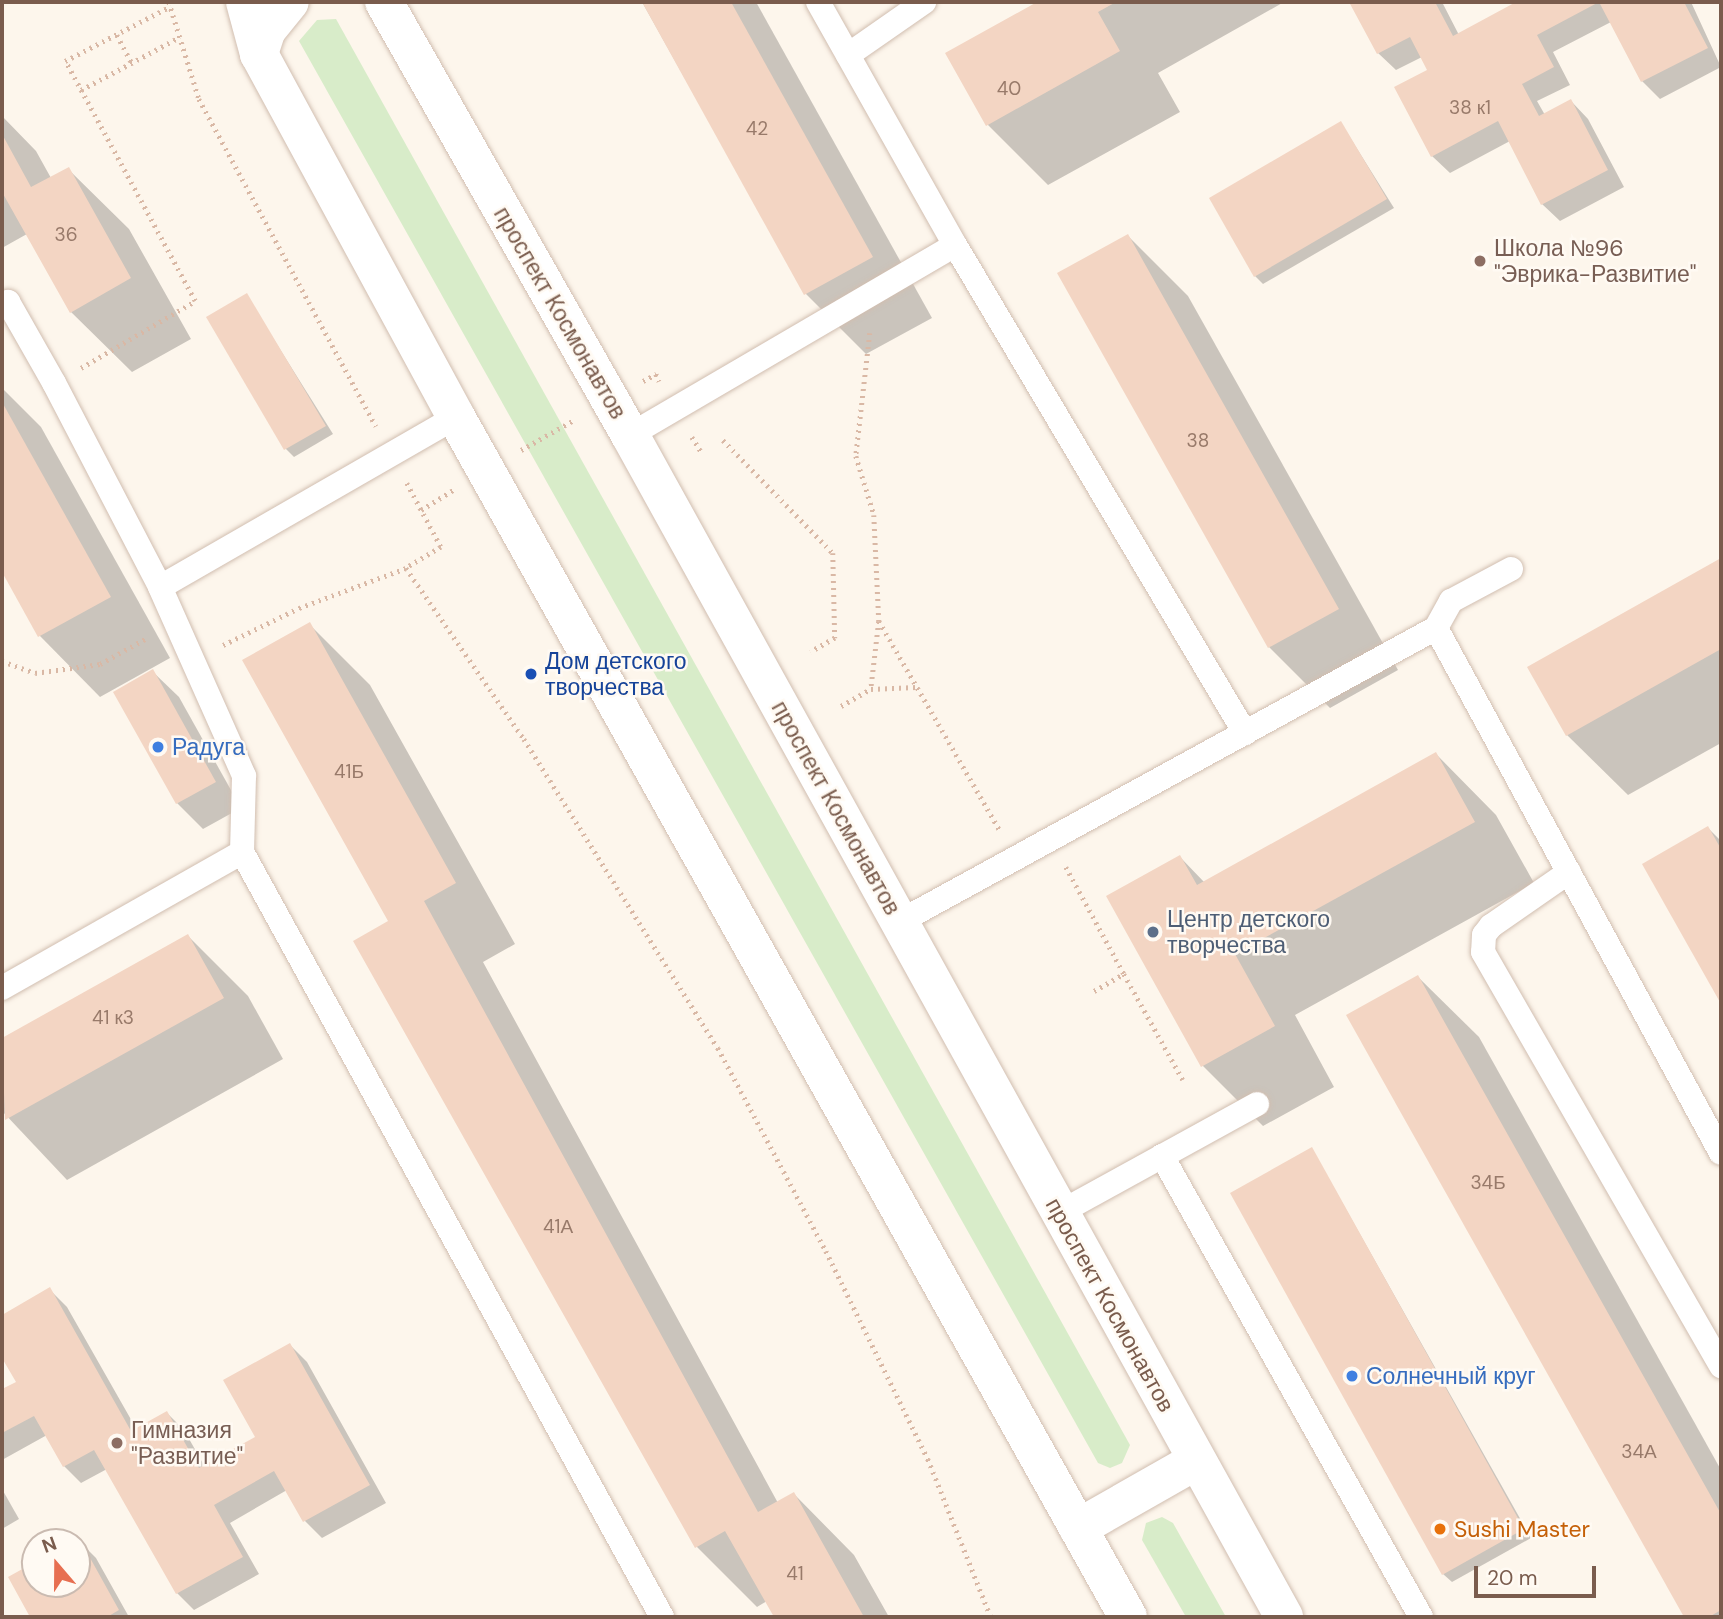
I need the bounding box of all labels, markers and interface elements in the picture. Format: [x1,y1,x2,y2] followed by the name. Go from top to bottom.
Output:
[997,78,1021,100] house number: 40
[1449,97,1491,119] house number: 38 к1
[746,118,768,140] house number: 42
[488,202,632,424] street label: проспект Космонавтов
[54,224,78,246] house number: 36
[1494,234,1696,288] place label: Школа №96 "Эврика-Развитие"
[1472,253,1488,269] marker: Школа №96 "Эврика-Развитие"
[1187,430,1209,452] house number: 38
[545,647,687,701] place label: Дом детского творчества
[523,666,539,682] marker: Дом детского творчества
[766,696,906,920] street label: проспект Космонавтов
[172,733,245,761] place label: Радуга
[150,739,166,755] marker: Радуга
[334,761,364,783] house number: 41Б
[1167,905,1330,959] place label: Центр детского творчества
[1145,924,1161,940] marker: Центр детского творчества
[92,1007,134,1029] house number: 41 к3
[1470,1172,1506,1194] house number: 34Б
[1040,1193,1180,1417] street label: проспект Космонавтов
[543,1216,573,1238] house number: 41А
[1366,1362,1536,1390] place label: Солнечный круг
[1344,1368,1360,1384] marker: Солнечный круг
[131,1416,243,1470] place label: Гимназия "Развитие"
[109,1435,125,1451] marker: Гимназия "Развитие"
[1621,1441,1657,1463] house number: 34А
[1454,1515,1590,1543] place label: Sushi Master
[1432,1521,1448,1537] marker: Sushi Master
[21,1528,91,1598] north arrow
[39,1531,60,1559] text: N
[1478,1552,1600,1596] scale bar
[786,1563,804,1585] house number: 41
[1487,1564,1538,1592] text: 20 m

